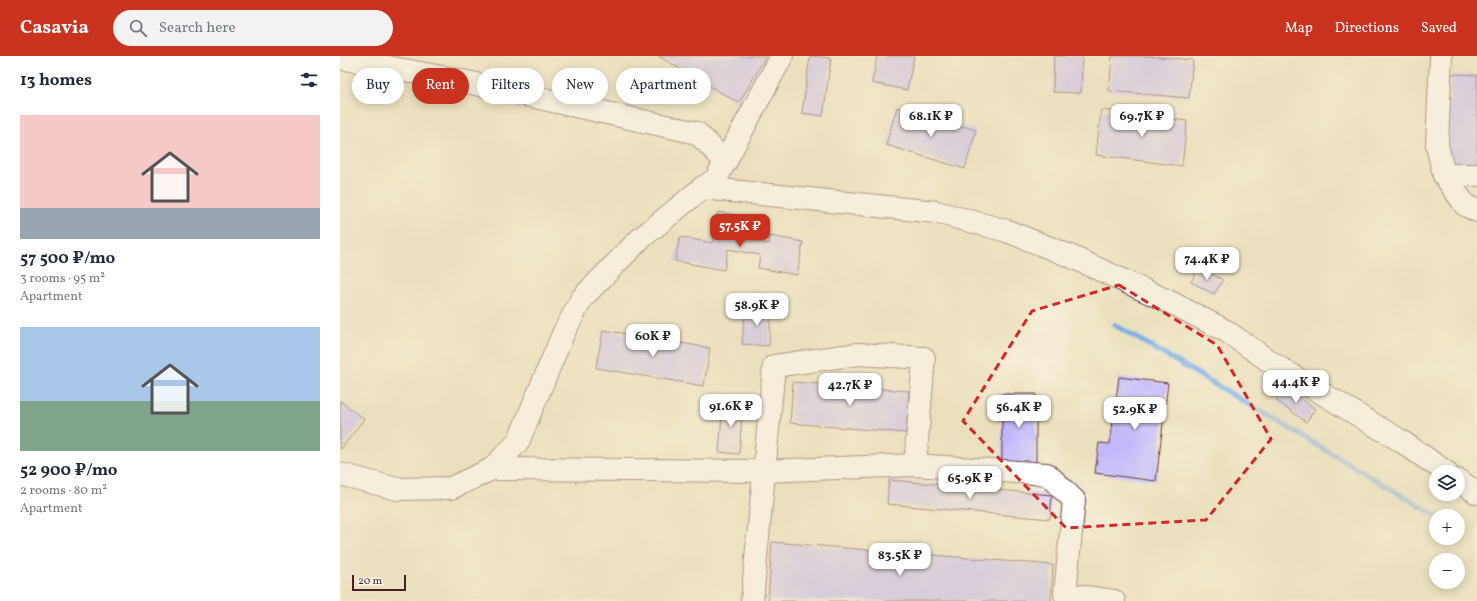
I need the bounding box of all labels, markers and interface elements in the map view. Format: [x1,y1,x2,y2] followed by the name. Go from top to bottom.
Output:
[113,10,393,46] search box
[20,15,89,41] text: Casavia
[127,17,149,39] icon: search
[159,18,236,39] text: Search here
[1285,19,1313,38] text: Map
[1335,19,1399,38] text: Directions
[1421,19,1457,38] text: Saved
[352,68,404,104] chip: Buy
[412,68,469,104] chip: Rent
[477,68,544,104] chip: Filters
[552,68,608,104] chip: New
[616,68,711,104] chip: Apartment
[20,69,92,92] text: 13 homes
[298,69,320,91] icon: filters
[894,104,968,138] pin: 68.1K ₽
[1105,104,1179,138] pin: 69.7K ₽
[909,108,953,126] text: 68.1K ₽
[1120,108,1164,126] text: 69.7K ₽
[134,141,206,213] icon: home
[703,214,777,248] pin: 57.5K ₽
[719,218,761,236] text: 57.5K ₽
[20,247,115,270] text: 57 500 ₽/mo
[1170,247,1244,281] pin: 74.4K ₽
[1184,251,1230,269] text: 74.4K ₽
[20,270,105,288] text: 3 rooms · 95 m²
[20,288,83,306] text: Apartment
[720,293,794,327] pin: 58.9K ₽
[735,297,779,315] text: 58.9K ₽
[625,324,681,358] pin: 60K ₽
[635,328,671,346] text: 60K ₽
[134,353,206,425] icon: home
[1259,370,1333,404] pin: 44.4K ₽
[813,373,887,407] pin: 42.7K ₽
[1272,374,1320,392] text: 44.4K ₽
[827,377,873,395] text: 42.7K ₽
[694,394,768,428] pin: 91.6K ₽
[982,395,1056,429] pin: 56.4K ₽
[1098,397,1172,431] pin: 52.9K ₽
[709,398,753,416] text: 91.6K ₽
[996,399,1042,417] text: 56.4K ₽
[1113,401,1157,419] text: 52.9K ₽
[20,459,118,482] text: 52 900 ₽/mo
[1429,465,1465,589] map controls
[1429,465,1465,501] button: layers
[933,466,1007,500] pin: 65.9K ₽
[947,470,993,488] text: 65.9K ₽
[20,482,107,500] text: 2 rooms · 80 m²
[20,500,83,518] text: Apartment
[1429,509,1465,545] button: +
[863,543,937,577] pin: 83.5K ₽
[878,547,922,565] text: 83.5K ₽
[1429,553,1465,589] button: −
[352,573,406,592] scale bar
[358,574,382,589] text: 20 m

